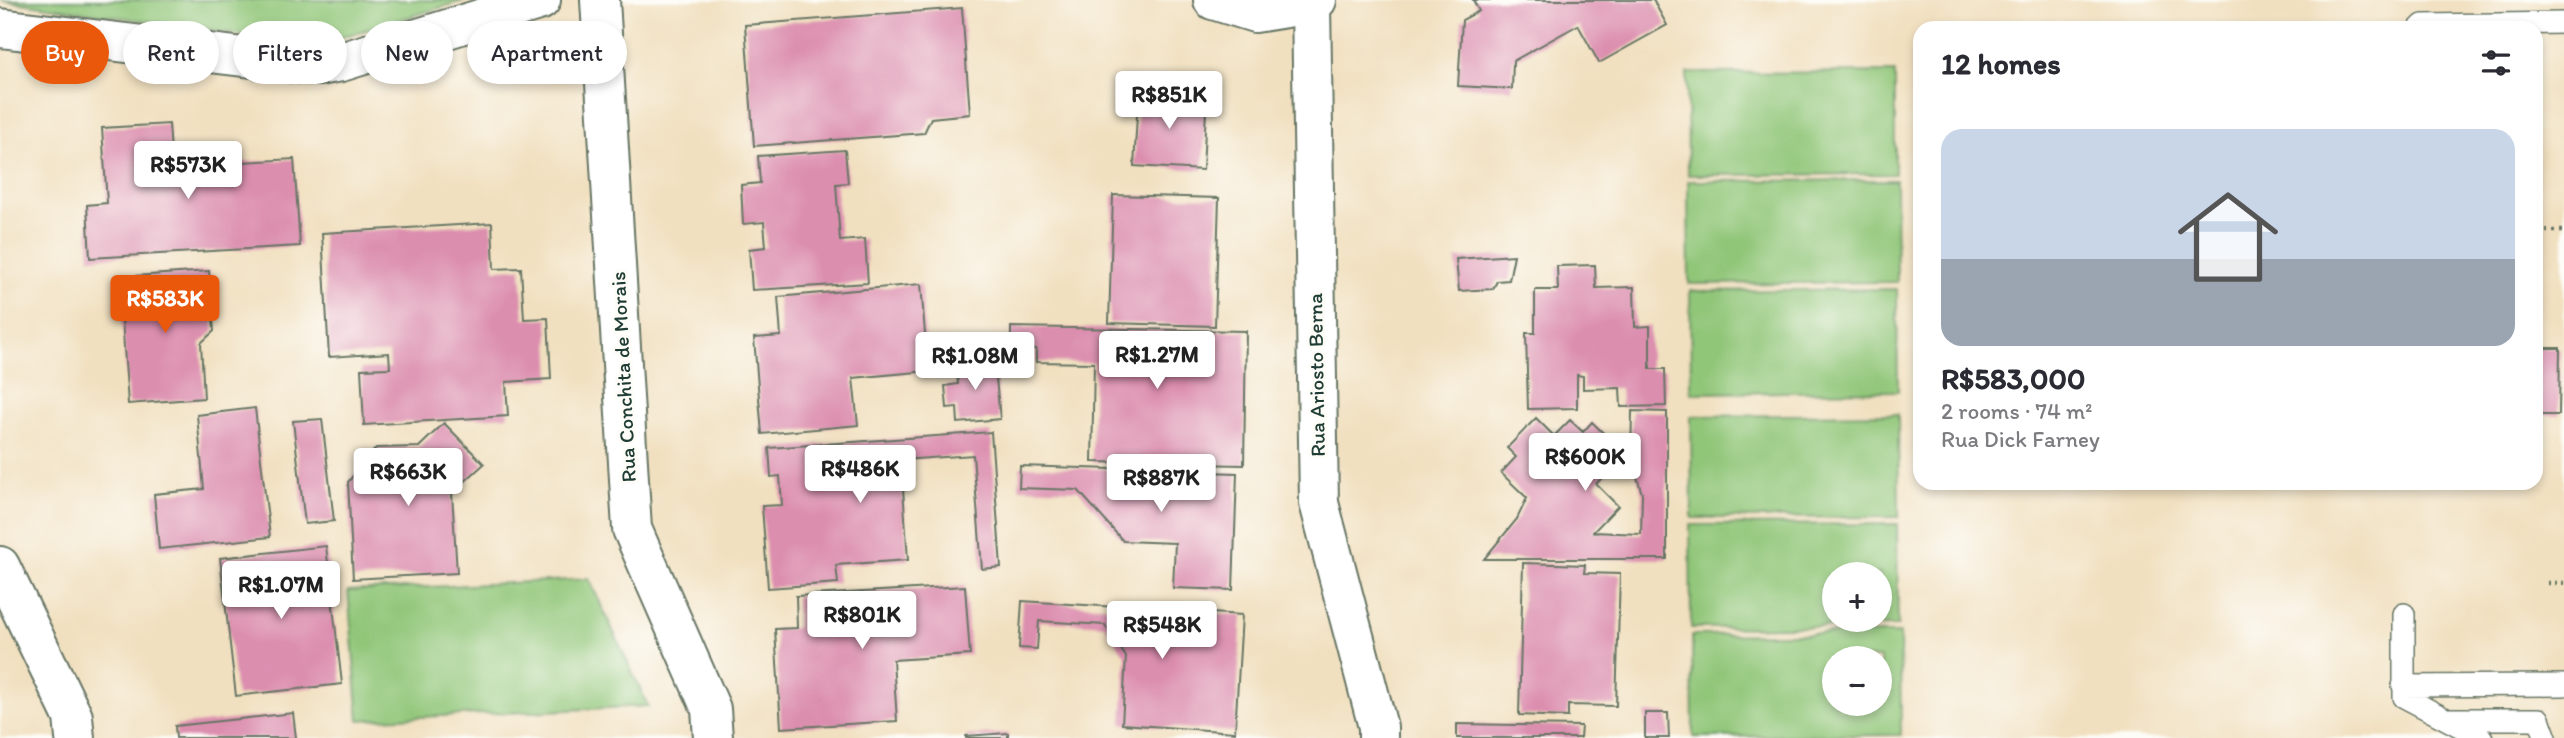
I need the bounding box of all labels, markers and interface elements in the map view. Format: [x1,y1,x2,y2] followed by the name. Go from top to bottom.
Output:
[21,21,109,84] chip: Buy
[123,21,219,84] chip: Rent
[233,21,347,84] chip: Filters
[361,21,453,84] chip: New
[467,21,627,84] chip: Apartment
[2477,44,2515,82] icon: filters
[1941,45,2061,82] text: 12 homes
[1112,72,1226,131] pin: R$851K
[1131,80,1207,108] text: R$851K
[131,142,245,201] pin: R$573K
[150,150,226,178] text: R$573K
[2165,174,2291,300] icon: home
[605,271,641,483] street label: Rua Conchita de Morais
[108,276,222,335] pin: R$583K
[126,284,204,312] text: R$583K
[1302,293,1330,457] street label: Rua Ariosto Berna
[910,332,1040,392] pin: R$1.08M
[1092,332,1222,391] pin: R$1.27M
[1115,340,1199,368] text: R$1.27M
[931,341,1019,369] text: R$1.08M
[1941,360,2085,397] text: R$583,000
[1941,397,2093,425] text: 2 rooms · 74 m²
[1941,425,2100,453] text: Rua Dick Farney
[1528,434,1642,493] pin: R$600K
[1545,442,1625,470] text: R$600K
[803,446,917,505] pin: R$486K
[351,448,465,508] pin: R$663K
[821,454,899,482] text: R$486K
[1104,454,1218,514] pin: R$887K
[370,457,446,485] text: R$663K
[1123,463,1199,491] text: R$887K
[216,562,346,621] pin: R$1.07M
[1822,562,1892,716] map controls
[1822,562,1892,632] button: +
[238,570,324,598] text: R$1.07M
[805,592,919,651] pin: R$801K
[823,600,901,628] text: R$801K
[1105,602,1219,661] pin: R$548K
[1123,610,1201,638] text: R$548K
[1822,646,1892,716] button: −

